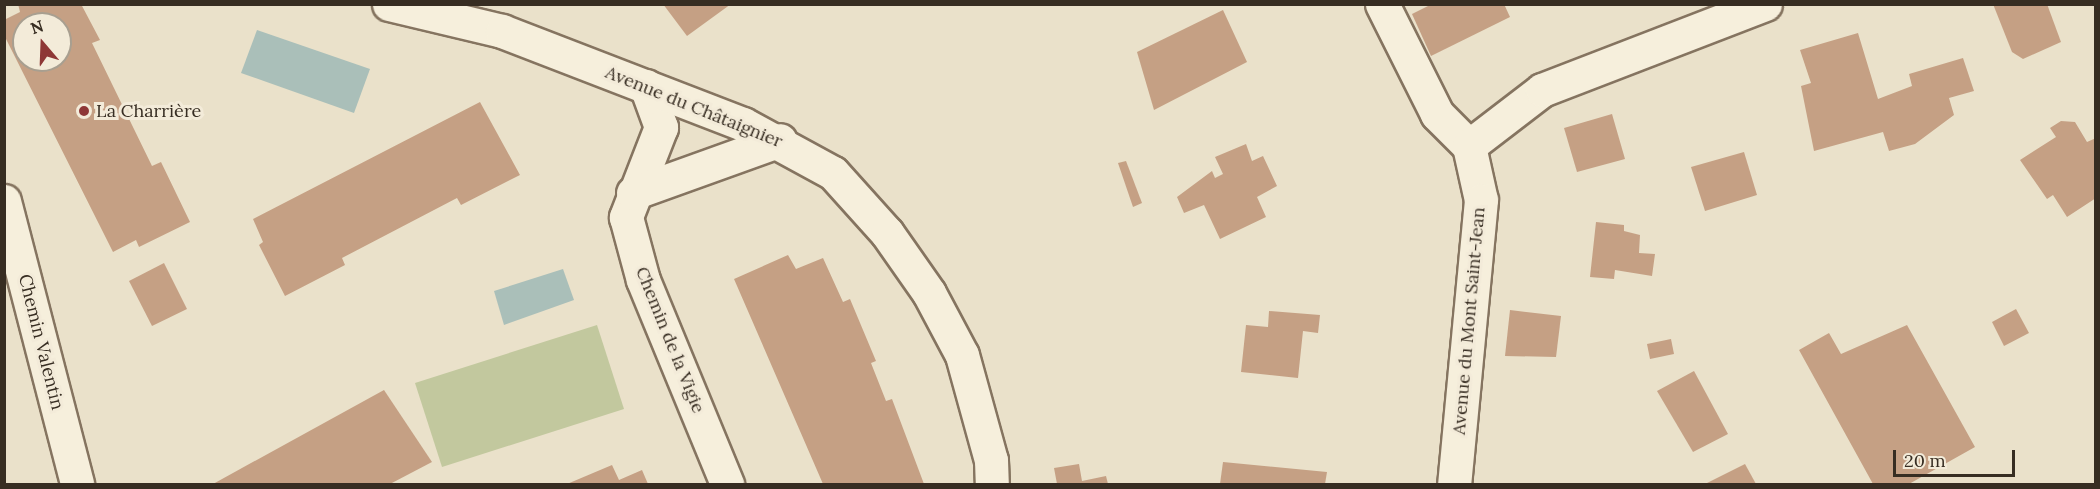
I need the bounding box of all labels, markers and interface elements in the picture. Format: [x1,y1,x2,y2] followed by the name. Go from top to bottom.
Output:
[12,12,72,72] north arrow
[28,15,46,38] text: N
[602,62,786,152] street label: Avenue du Châtaignier
[96,100,201,122] place label: La Charrière
[77,104,91,118] marker: La Charrière
[1448,206,1490,436] street label: Avenue du Mont Saint-Jean
[631,264,709,416] street label: Chemin de la Vigie
[14,272,68,412] street label: Chemin Valentin
[1896,438,2018,476] scale bar
[1904,449,1946,472] text: 20 m

